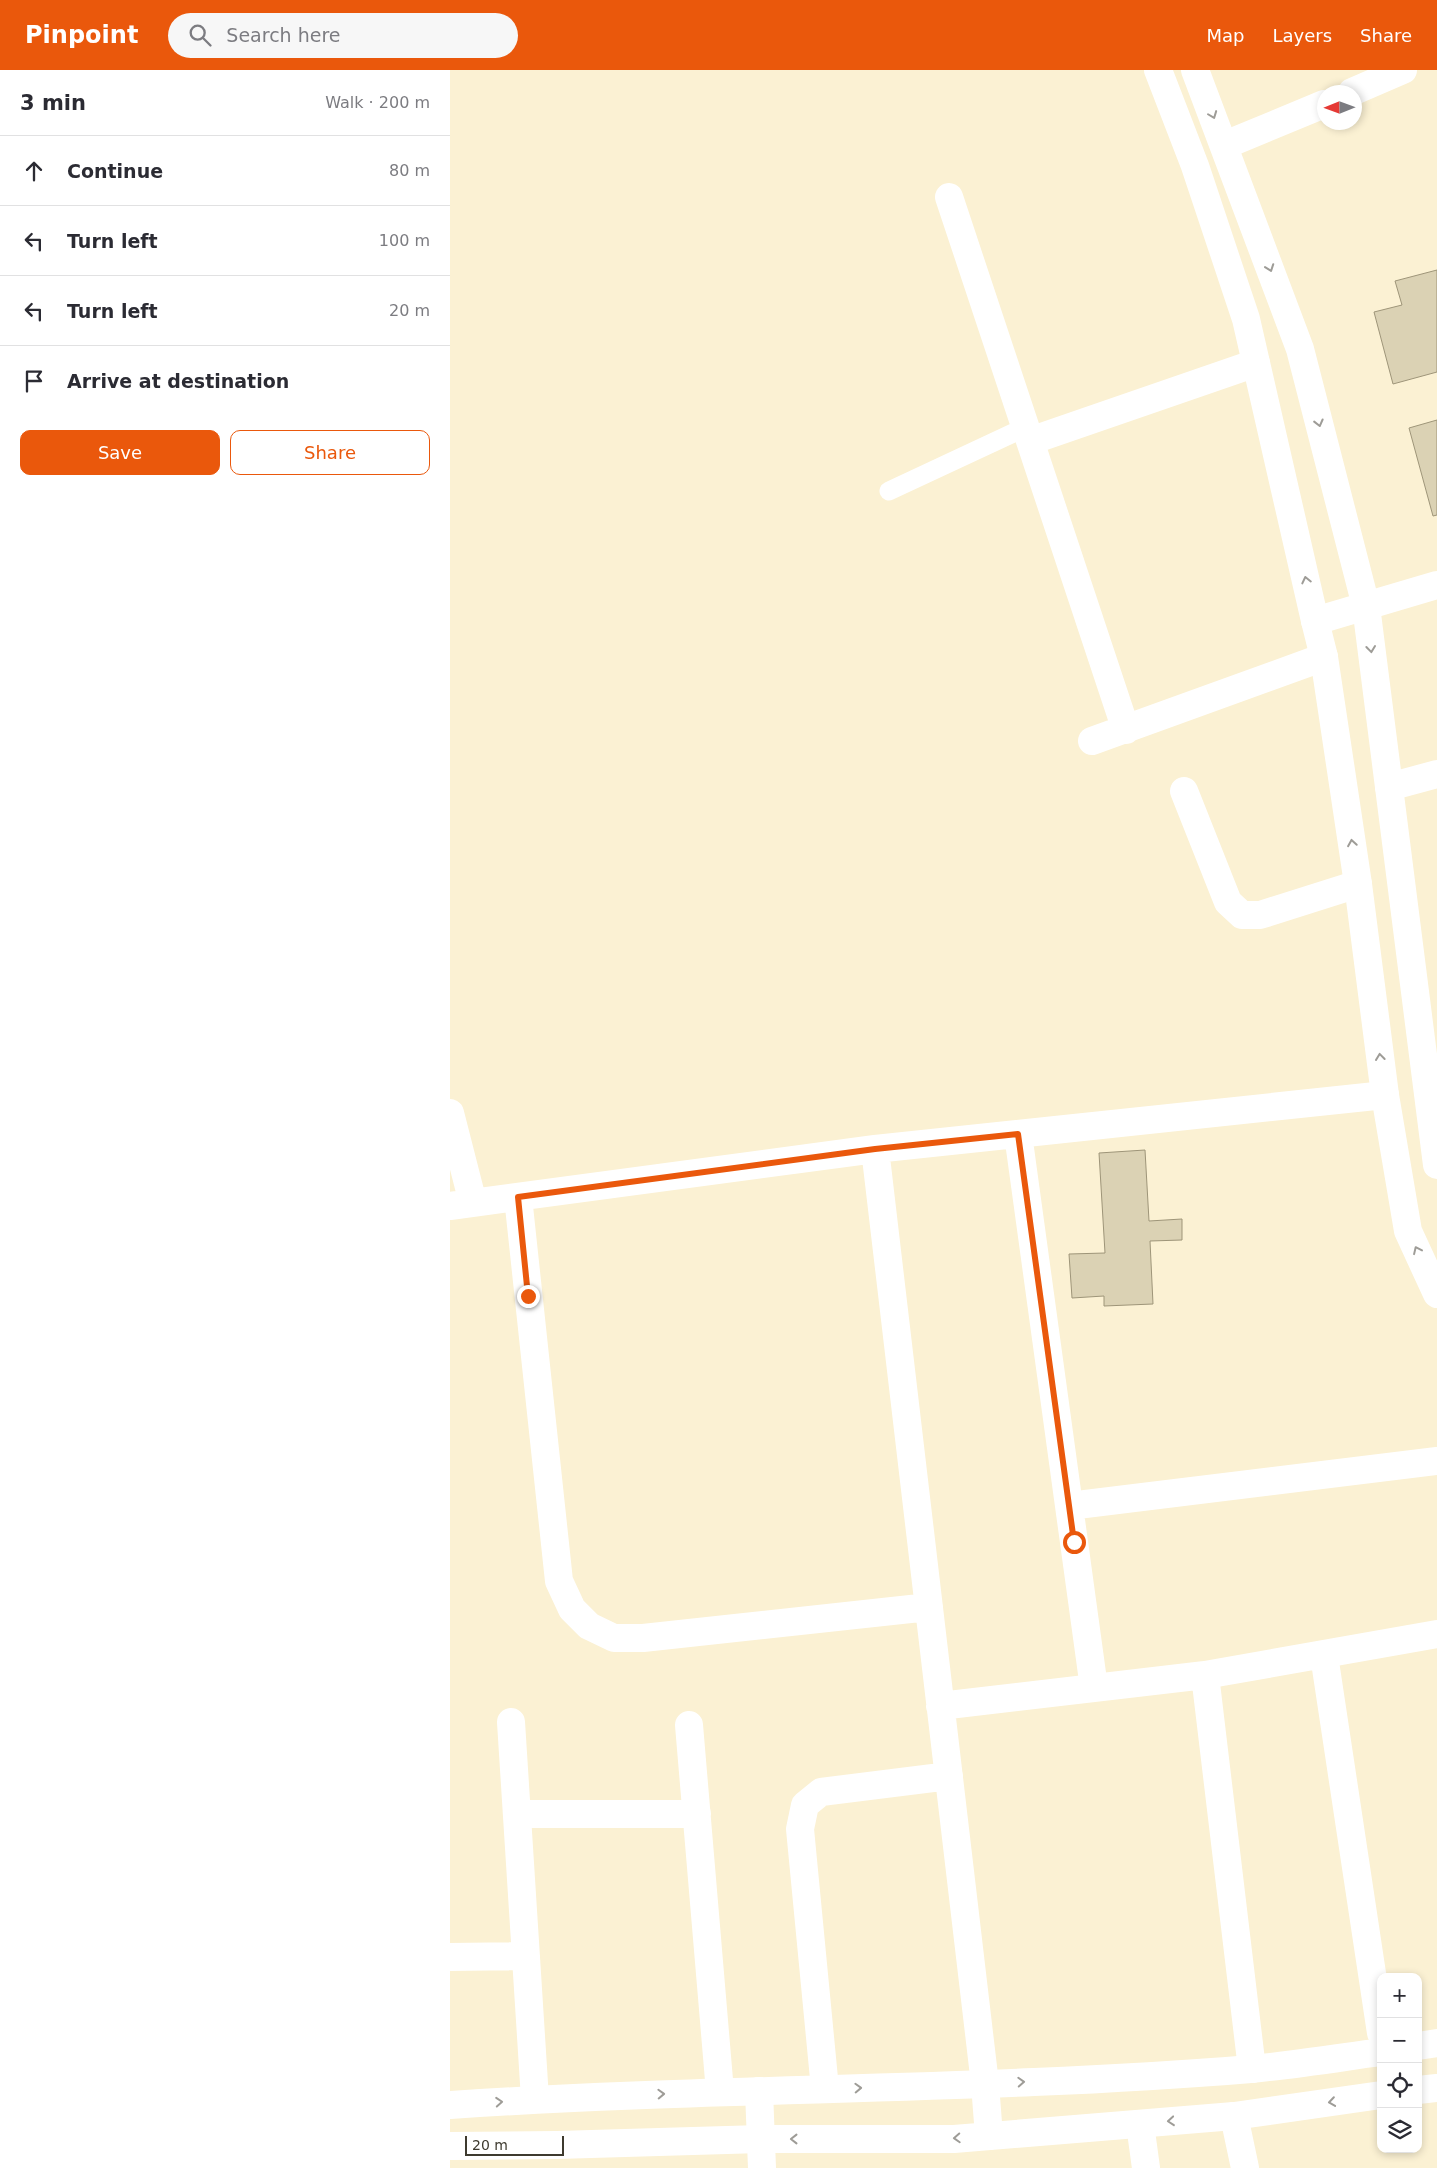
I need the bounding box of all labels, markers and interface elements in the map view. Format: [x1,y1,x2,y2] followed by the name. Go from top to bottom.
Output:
[168,13,518,58] search box
[25,21,138,49] text: Pinpoint
[186,21,214,49] icon: search
[226,24,341,46] text: Search here
[1206,25,1244,46] text: Map
[1272,25,1332,46] text: Layers
[1360,25,1412,46] text: Share
[1317,85,1362,130] north arrow
[20,91,86,115] text: 3 min
[325,93,430,112] text: Walk · 200 m
[1207,111,1217,119] one-way arrow
[20,157,48,185] icon: ahead
[67,160,163,182] text: Continue
[389,161,430,180] text: 80 m
[20,227,48,255] icon: left
[67,230,158,252] text: Turn left
[379,231,430,250] text: 100 m
[1264,263,1274,272] one-way arrow
[20,297,48,325] icon: left
[67,300,158,322] text: Turn left
[389,301,430,320] text: 20 m
[20,367,48,395] icon: arrive
[67,370,289,392] text: Arrive at destination
[1313,418,1323,426] one-way arrow
[20,430,220,475] button: Save
[230,430,430,475] button: Share
[1301,576,1312,584] one-way arrow
[1365,645,1376,653] one-way arrow
[1347,839,1357,848] one-way arrow
[1375,1052,1386,1060] one-way arrow
[1412,1246,1423,1255] one-way arrow
[517,1285,540,1308] route end
[1063,1531,1086,1554] route start
[1377,1973,1422,2153] map controls
[1377,1973,1422,2018] button: +
[1377,2018,1422,2063] button: −
[1377,2063,1422,2108] button: locate
[1017,2077,1025,2088] one-way arrow
[855,2083,863,2093] one-way arrow
[657,2088,665,2099] one-way arrow
[495,2096,503,2107] one-way arrow
[1328,2096,1336,2107] one-way arrow
[1377,2108,1422,2153] button: layers
[1167,2116,1175,2127] one-way arrow
[465,2133,564,2156] scale bar
[953,2133,961,2144] one-way arrow
[790,2134,798,2144] one-way arrow
[472,2137,508,2153] text: 20 m

